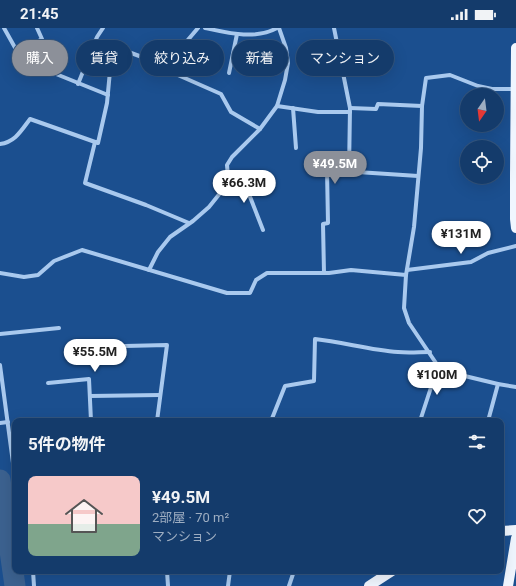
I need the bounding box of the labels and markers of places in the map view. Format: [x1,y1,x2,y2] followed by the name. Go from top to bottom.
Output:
[302,151,368,185] pin: ¥49.5M
[211,170,277,204] pin: ¥66.3M
[433,221,489,255] pin: ¥131M
[62,339,128,373] pin: ¥55.5M
[409,362,465,396] pin: ¥100M

